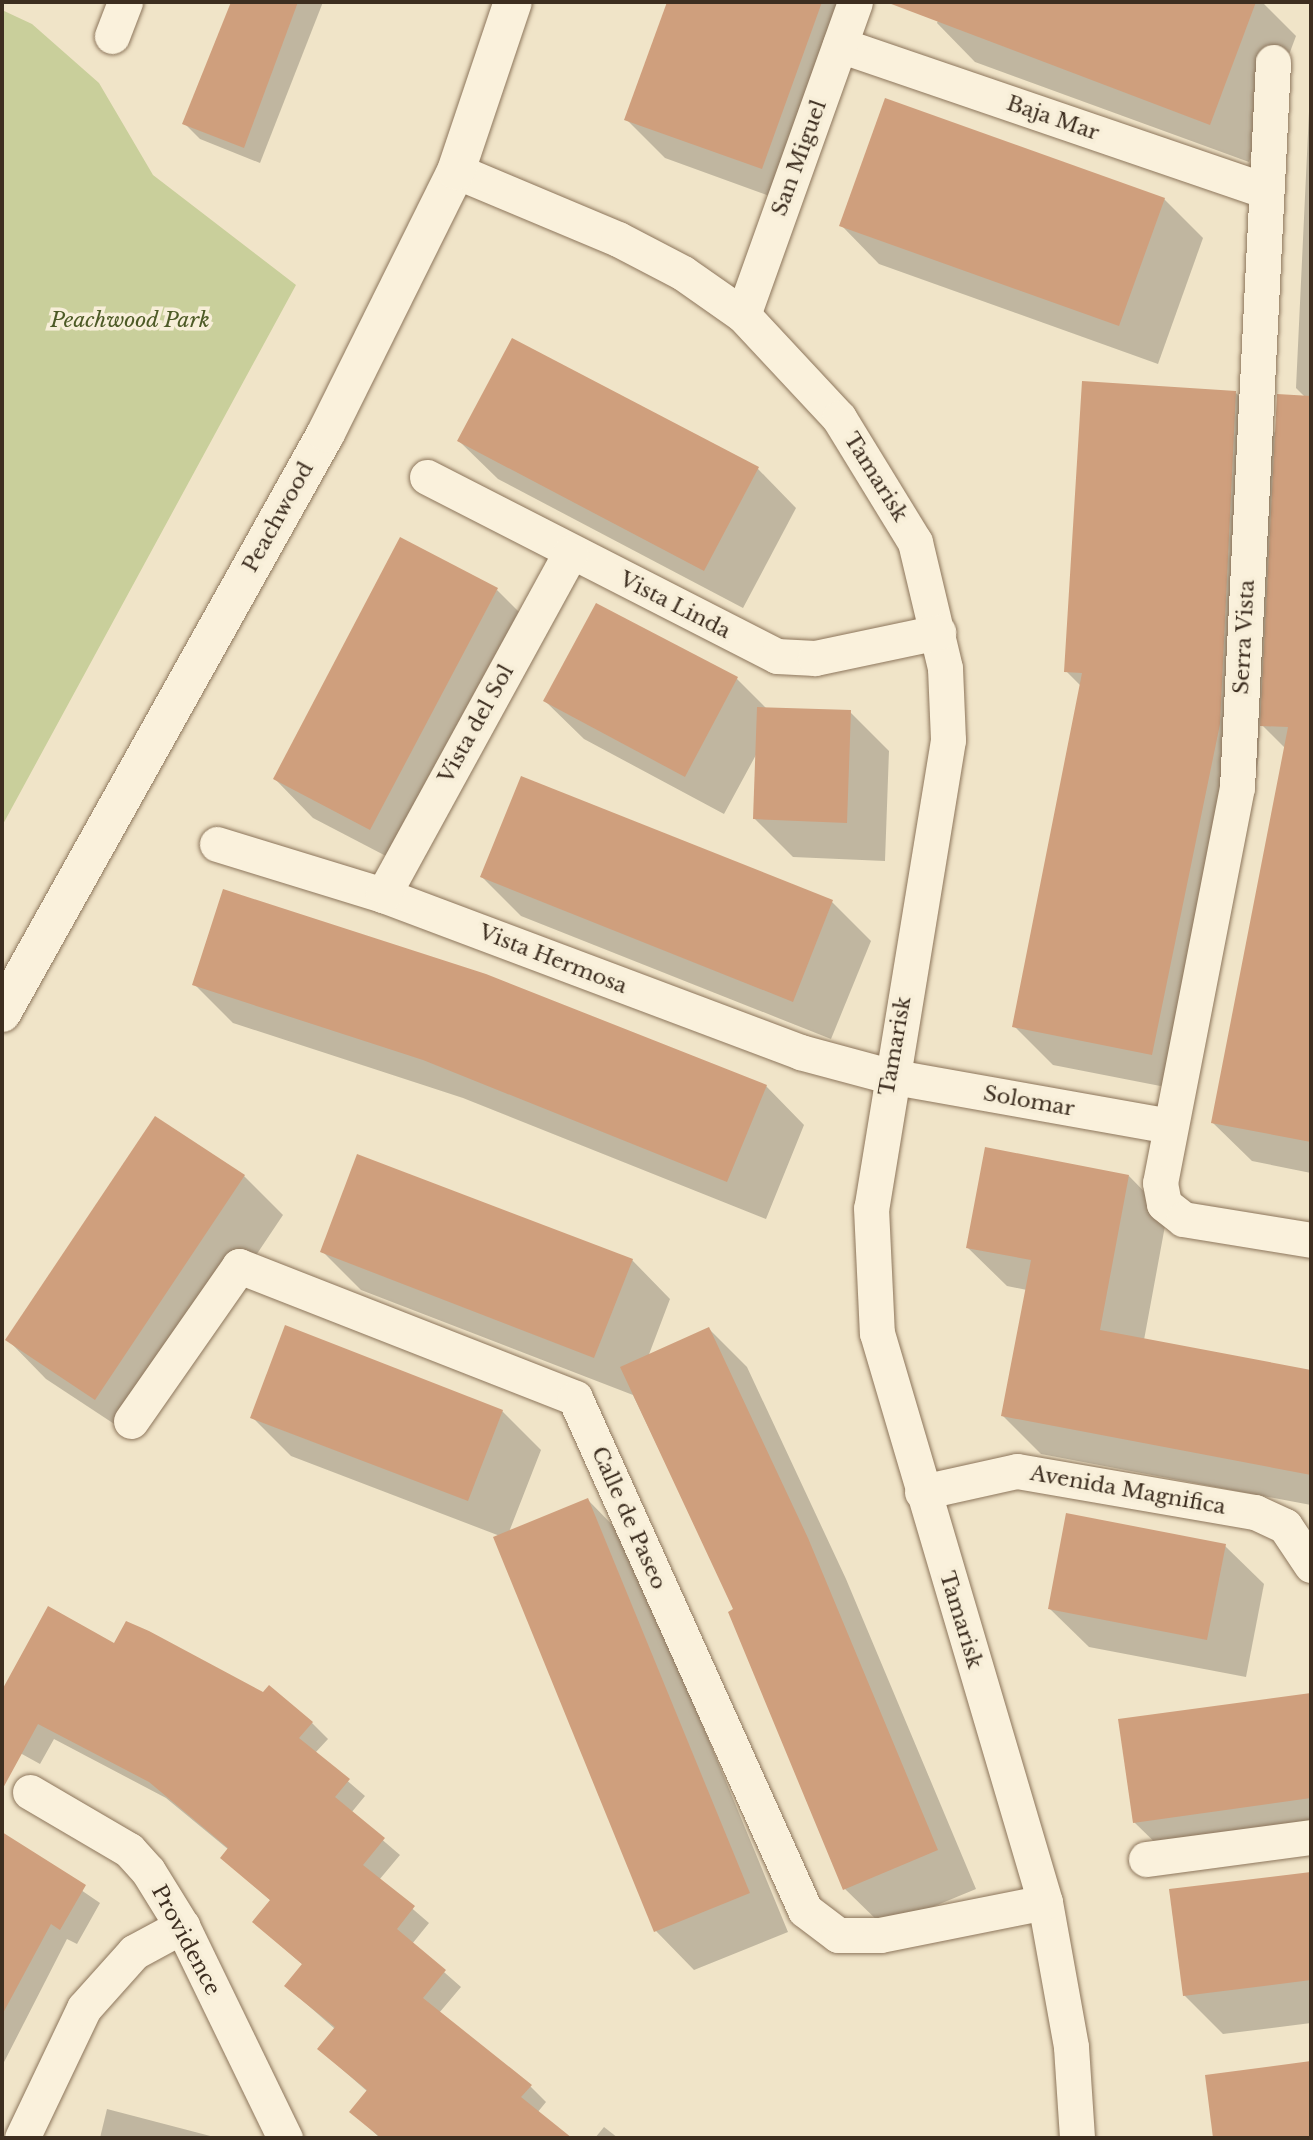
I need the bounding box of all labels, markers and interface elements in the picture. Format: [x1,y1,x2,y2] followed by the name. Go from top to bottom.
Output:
[1003,90,1103,146] street label: Baja Mar
[766,97,832,219] street label: San Miguel
[50,307,210,333] park label: Peachwood Park
[839,428,913,526] street label: Tamarisk
[237,458,319,576] street label: Peachwood
[615,566,735,644] street label: Vista Linda
[1228,579,1260,695] street label: Serra Vista
[433,660,519,788] street label: Vista del Sol
[475,919,631,999] street label: Vista Hermosa
[874,995,916,1097] street label: Tamarisk
[982,1081,1076,1121] street label: Solomar
[586,1443,672,1593] street label: Calle de Paseo
[1028,1460,1228,1520] street label: Avenida Magnifica
[934,1568,988,1672] street label: Tamarisk
[146,1880,226,2000] street label: Providence

